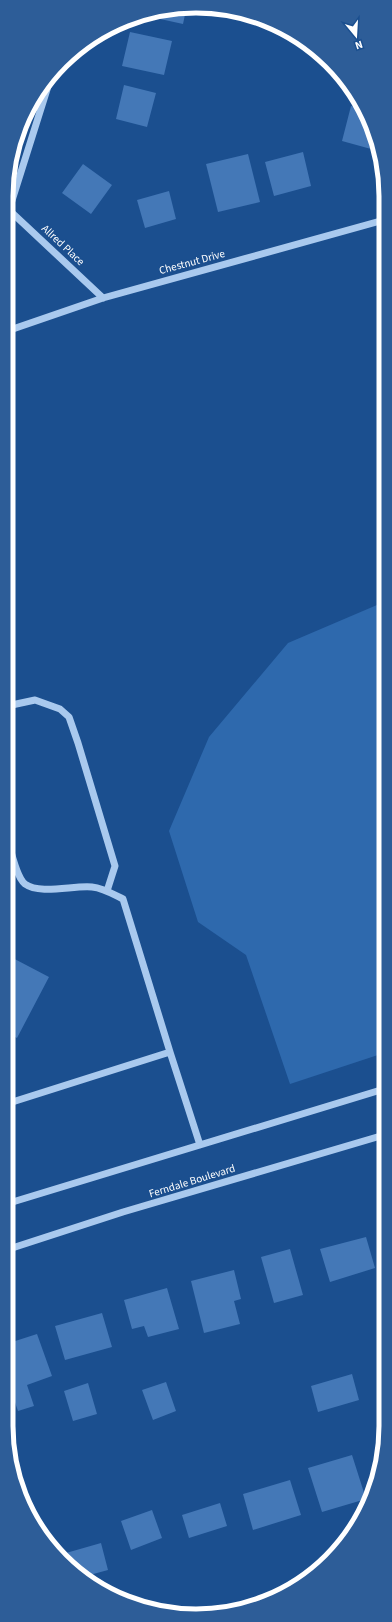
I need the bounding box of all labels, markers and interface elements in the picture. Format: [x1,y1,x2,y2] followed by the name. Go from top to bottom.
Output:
[336,16,376,56] north arrow
[353,37,365,53] text: N
[38,221,88,269] street label: Allred Place
[157,246,227,278] street label: Chestnut Drive
[147,1161,237,1201] street label: Ferndale Boulevard

